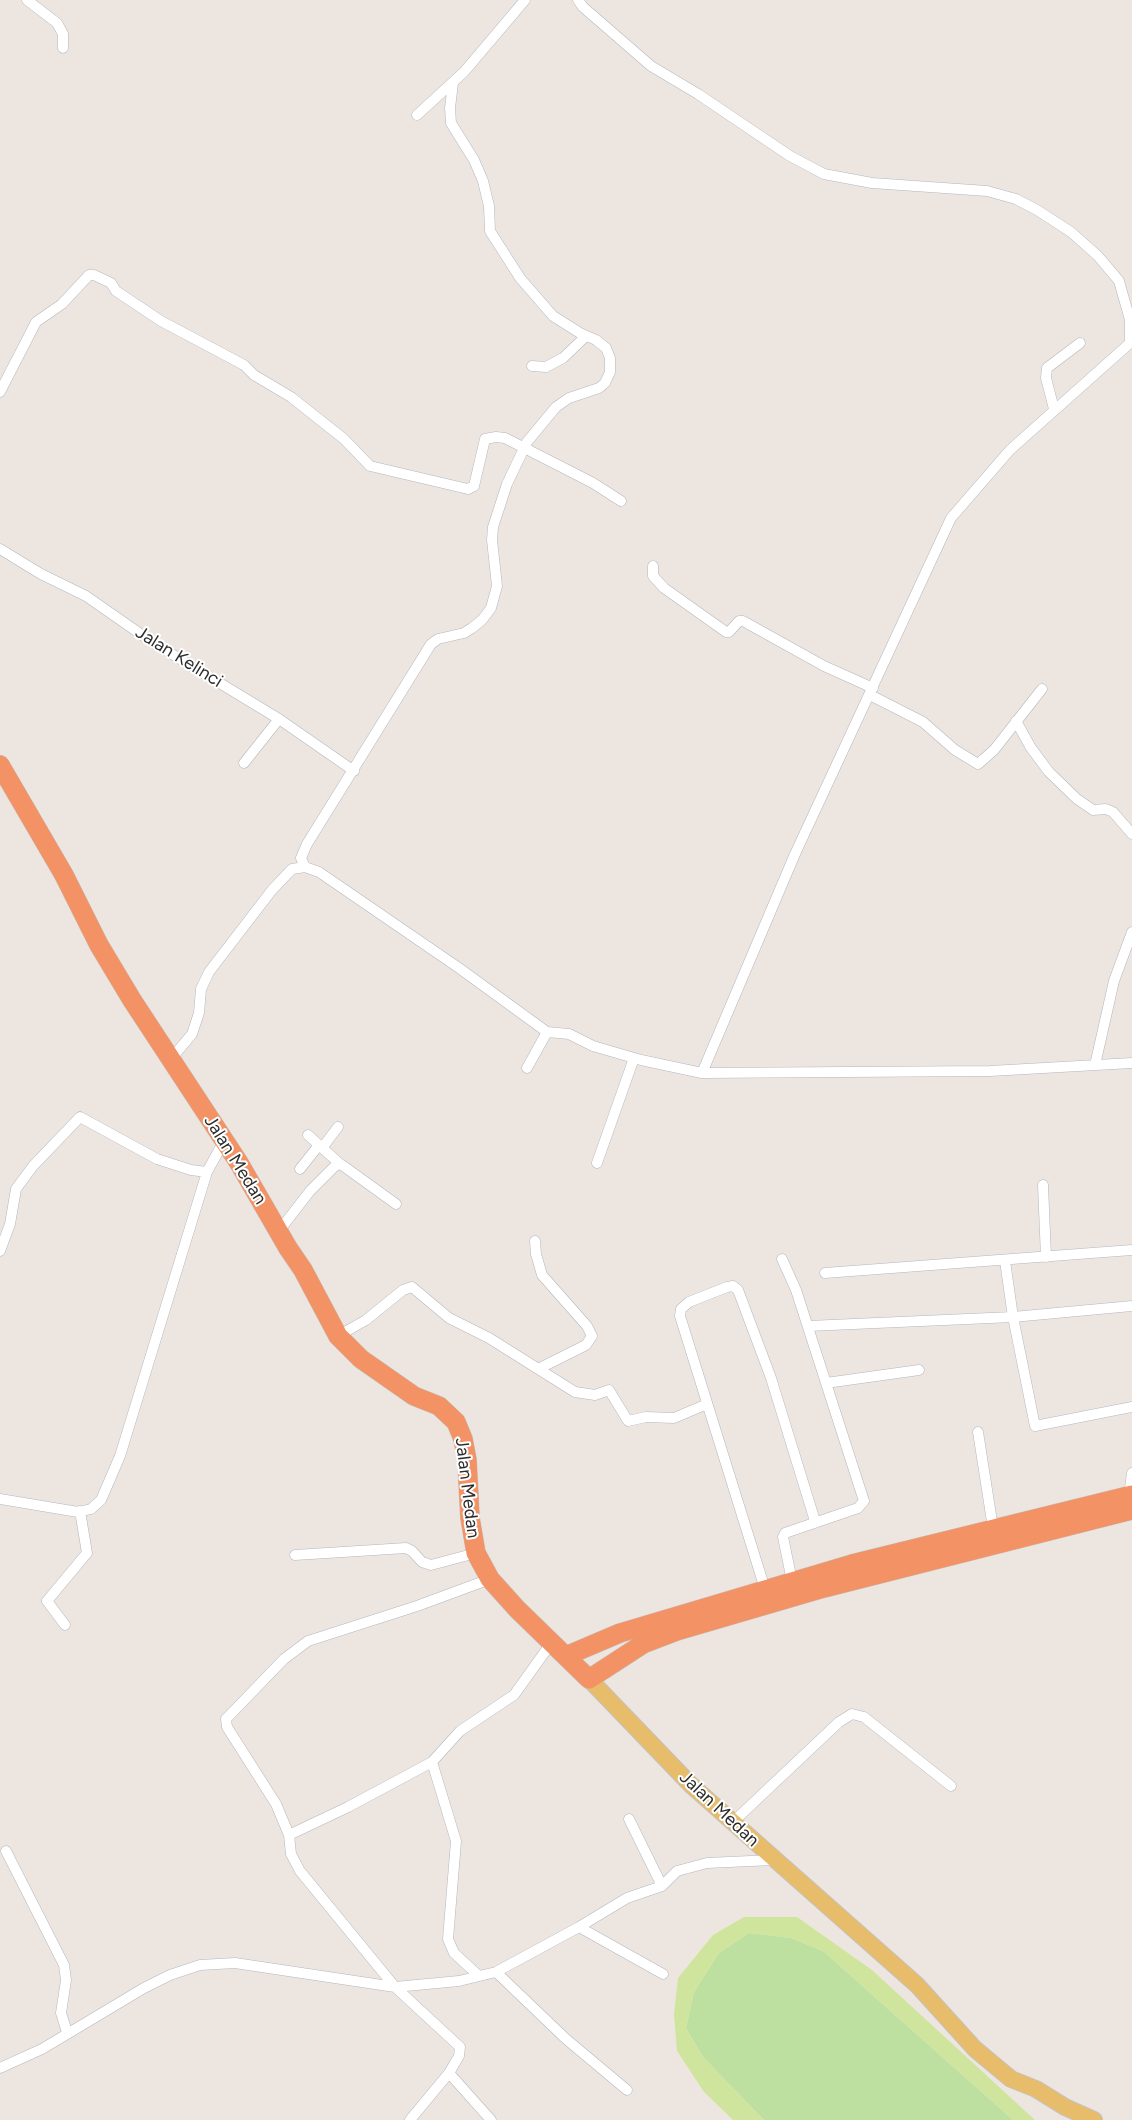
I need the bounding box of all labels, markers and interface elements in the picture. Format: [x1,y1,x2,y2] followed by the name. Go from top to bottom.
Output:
[131,622,227,692] street label: Jalan Kelinci
[199,1111,271,1209] street label: Jalan Medan
[450,1437,484,1539] street label: Jalan Medan
[675,1767,763,1851] street label: Jalan Medan

